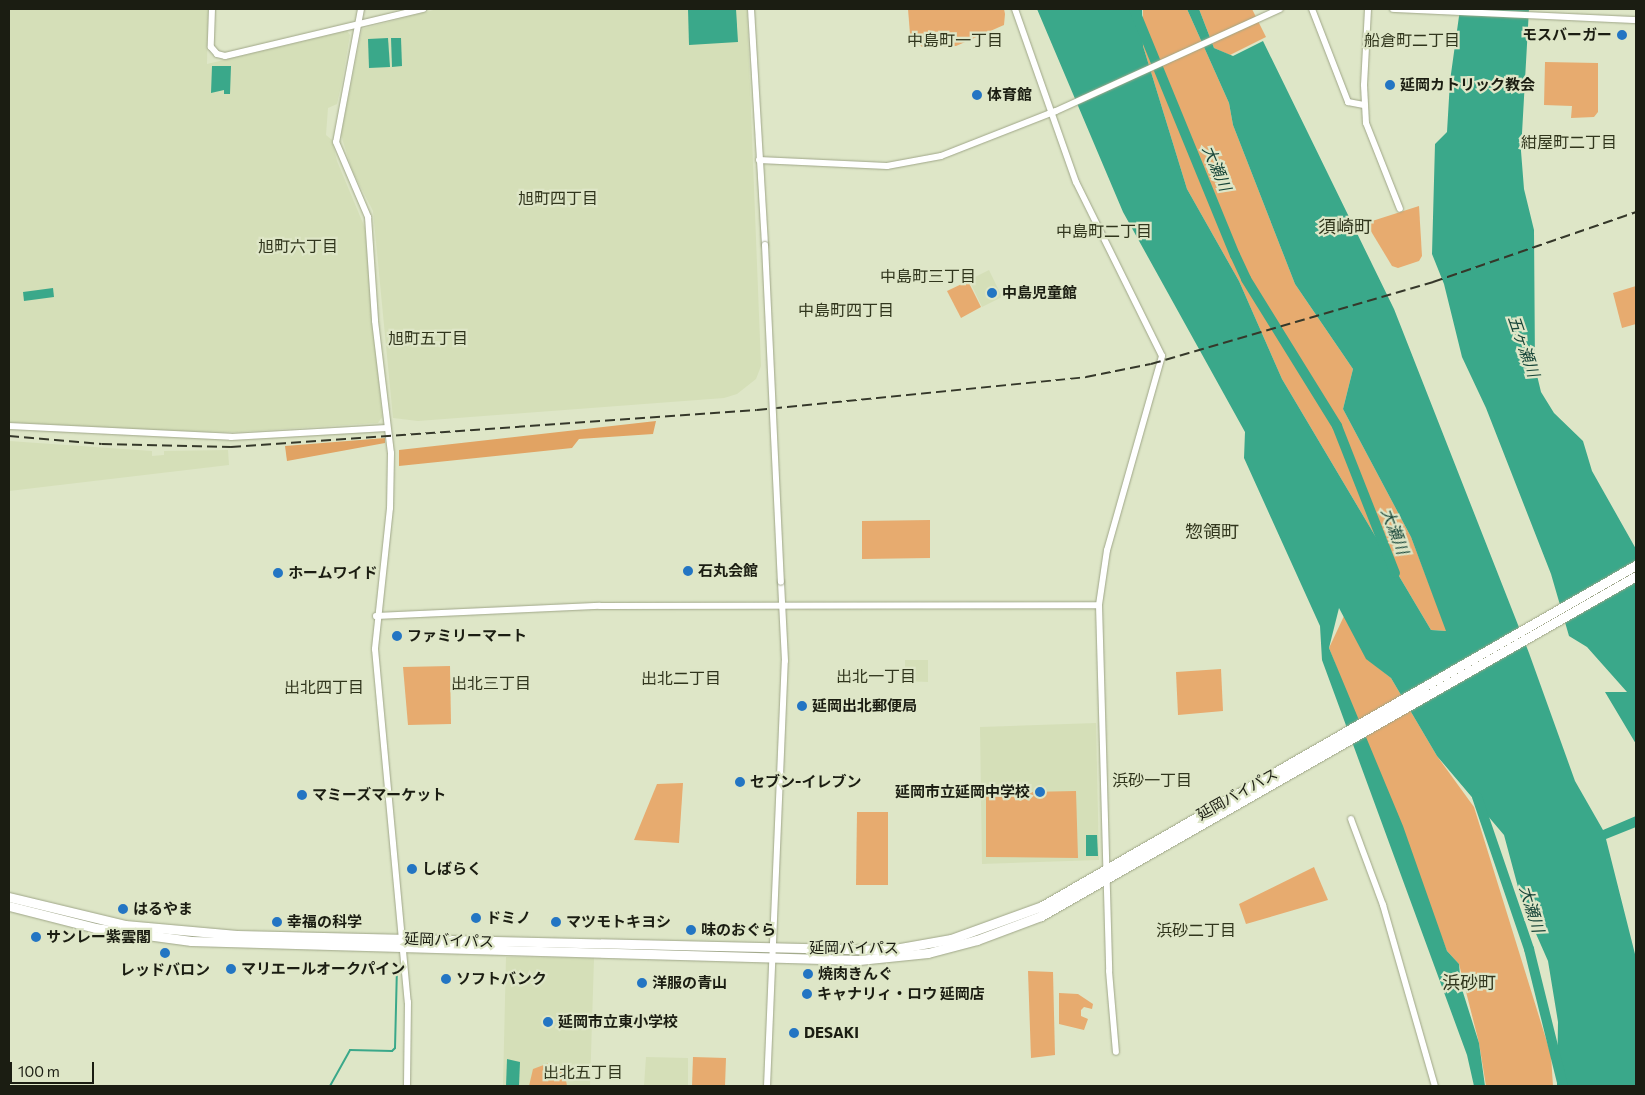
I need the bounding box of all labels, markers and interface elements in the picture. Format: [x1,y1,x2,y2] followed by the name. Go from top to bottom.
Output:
[1522,26,1612,44] place label: モスバーガー
[1616,29,1628,41] marker: モスバーガー
[907,30,1003,50] district label: 中島町一丁目
[1364,30,1460,50] district label: 船倉町二丁目
[1400,76,1535,94] place label: 延岡カトリック教会
[1384,79,1396,91] marker: 延岡カトリック教会
[987,86,1032,104] place label: 体育館
[971,89,983,101] marker: 体育館
[1521,132,1617,152] district label: 紺屋町二丁目
[1199,142,1235,194] water label: 大瀬川
[518,188,598,208] district label: 旭町四丁目
[1318,215,1372,237] district label: 須崎町
[1056,221,1152,241] district label: 中島町二丁目
[258,236,338,256] district label: 旭町六丁目
[880,266,976,286] district label: 中島町三丁目
[1002,284,1077,302] place label: 中島児童館
[986,287,998,299] marker: 中島児童館
[798,300,894,320] district label: 中島町四丁目
[1505,313,1543,379] water label: 五ヶ瀬川
[388,328,468,348] district label: 旭町五丁目
[1377,505,1413,557] water label: 大瀬川
[1185,520,1239,542] district label: 惣領町
[698,562,758,580] place label: 石丸会館
[288,564,378,582] place label: ホームワイド
[682,565,694,577] marker: 石丸会館
[272,567,284,579] marker: ホームワイド
[407,627,527,645] place label: ファミリーマート
[391,630,403,642] marker: ファミリーマート
[836,666,916,686] district label: 出北一丁目
[641,668,721,688] district label: 出北二丁目
[451,673,531,693] district label: 出北三丁目
[284,677,364,697] district label: 出北四丁目
[812,697,917,715] place label: 延岡出北郵便局
[796,700,808,712] marker: 延岡出北郵便局
[1193,764,1281,824] street label: 延岡バイパス
[1112,770,1192,790] district label: 浜砂一丁目
[750,773,861,791] place label: セブン-イレブン
[734,776,746,788] marker: セブン-イレブン
[895,783,1030,801] place label: 延岡市立延岡中学校
[312,786,447,804] place label: マミーズマーケット
[1034,786,1046,798] marker: 延岡市立延岡中学校
[296,789,308,801] marker: マミーズマーケット
[422,860,482,878] place label: しばらく
[406,863,418,875] marker: しばらく
[1516,883,1548,935] water label: 大瀬川
[133,900,193,918] place label: はるやま
[117,903,129,915] marker: はるやま
[486,909,531,927] place label: ドミノ
[470,912,482,924] marker: ドミノ
[287,913,362,931] place label: 幸福の科学
[566,913,671,931] place label: マツモトキヨシ
[271,916,283,928] marker: 幸福の科学
[550,916,562,928] marker: マツモトキヨシ
[1156,920,1236,940] district label: 浜砂二丁目
[701,921,776,939] place label: 味のおぐら
[685,924,697,936] marker: 味のおぐら
[46,928,151,946] place label: サンレー紫雲閣
[404,929,494,951] street label: 延岡バイパス
[30,931,42,943] marker: サンレー紫雲閣
[809,939,899,957] street label: 延岡バイパス
[159,947,171,959] marker: レッドバロン
[241,960,406,978] place label: マリエールオークパイン
[120,961,210,979] place label: レッドバロン
[225,963,237,975] marker: マリエールオークパイン
[818,965,893,983] place label: 焼肉きんぐ
[802,968,814,980] marker: 焼肉きんぐ
[456,970,546,988] place label: ソフトバンク
[1442,971,1496,993] district label: 浜砂町
[440,973,452,985] marker: ソフトバンク
[652,974,727,992] place label: 洋服の青山
[636,977,648,989] marker: 洋服の青山
[817,985,985,1003] place label: キャナリィ・ロウ 延岡店
[801,988,813,1000] marker: キャナリィ・ロウ 延岡店
[558,1013,678,1031] place label: 延岡市立東小学校
[542,1016,554,1028] marker: 延岡市立東小学校
[804,1024,859,1042] place label: DESAKI
[788,1027,800,1039] marker: DESAKI
[12,1052,96,1084] scale bar
[18,1062,60,1080] text: 100 m
[543,1062,623,1082] district label: 出北五丁目

